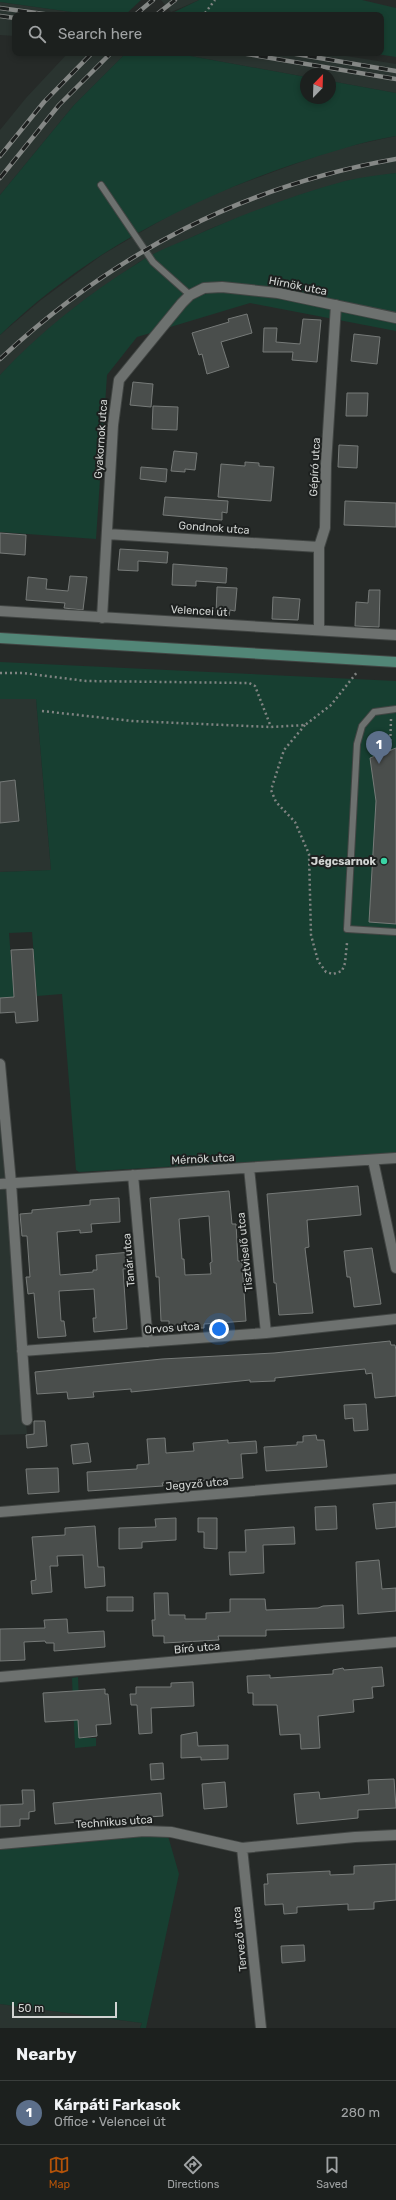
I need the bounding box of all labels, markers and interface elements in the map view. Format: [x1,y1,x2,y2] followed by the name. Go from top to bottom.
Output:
[12,12,384,56] search box
[26,23,48,45] icon: search
[58,25,142,43] text: Search here
[300,68,336,104] north arrow
[268,274,328,298] street label: Hírnök utca
[92,399,110,479] street label: Gyakornok utca
[307,437,323,497] street label: Gépíró utca
[178,519,250,537] street label: Gondnok utca
[170,603,228,619] street label: Velencei út
[366,731,392,764] pin: 1
[311,855,377,868] place label: Jégcsarnok
[379,856,389,866] marker: Jégcsarnok
[171,1151,235,1167] street label: Mérnök utca
[234,1212,256,1292] street label: Tisztviselő utca
[120,1233,138,1287] street label: Tanár utca
[209,1319,229,1339] your location
[144,1320,200,1336] street label: Orvos utca
[165,1475,229,1493] street label: Jegyző utca
[173,1640,221,1656] street label: Bíró utca
[75,1813,153,1831] street label: Technikus utca
[230,1906,250,1972] street label: Tervező utca
[12,2000,117,2019] scale bar
[18,2002,44,2015] text: 50 m
[16,2044,77,2064] text: Nearby
[54,2096,181,2114] text: Kárpáti Farkasok
[26,2105,32,2120] text: 1
[341,2105,380,2120] text: 280 m
[54,2114,166,2129] text: Office · Velencei út
[48,2154,70,2191] tab: Map
[167,2154,219,2191] tab: Directions
[316,2154,348,2191] tab: Saved

